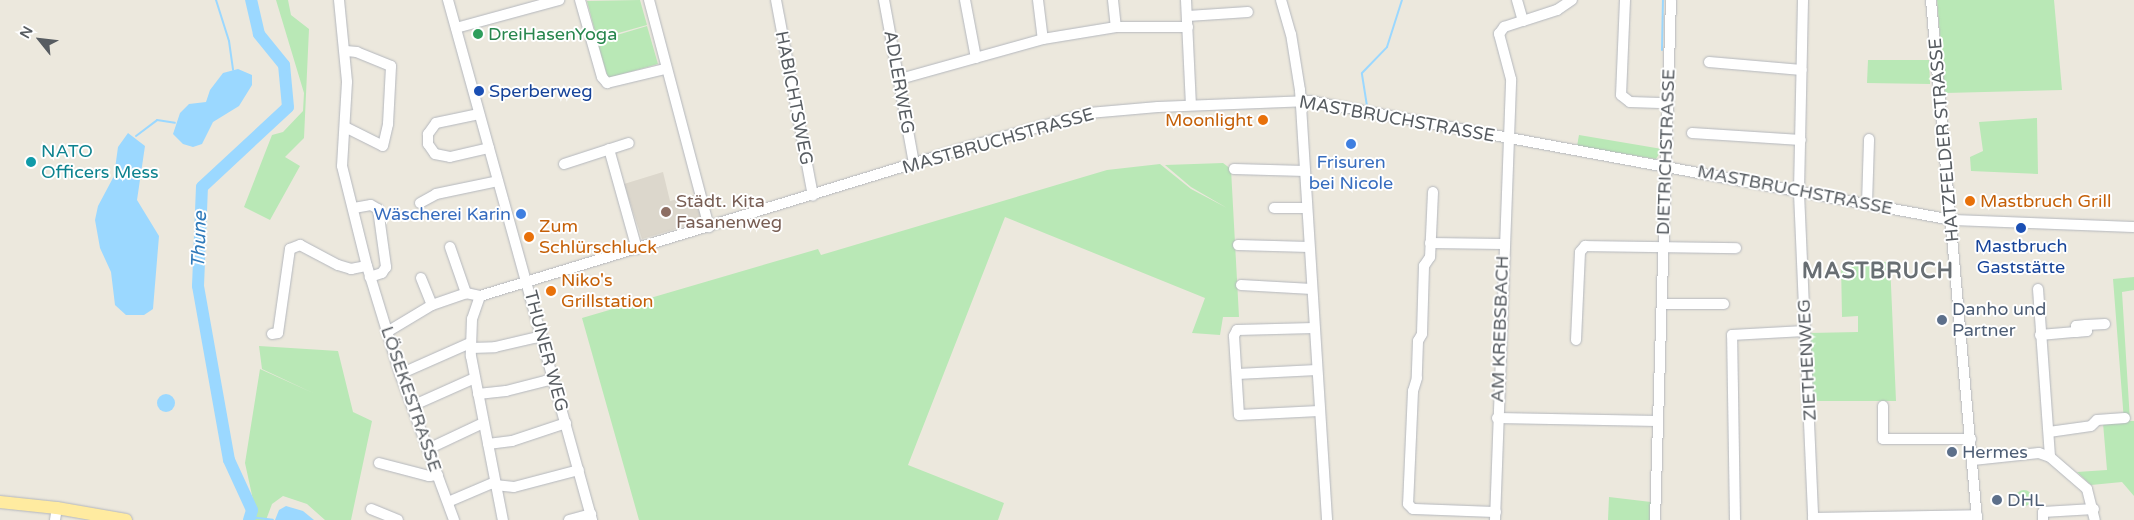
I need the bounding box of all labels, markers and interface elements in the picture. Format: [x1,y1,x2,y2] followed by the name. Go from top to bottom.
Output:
[15,15,65,65] north arrow
[16,23,37,42] text: N
[488,23,617,45] place label: DreiHasenYoga
[472,28,484,40] marker: DreiHasenYoga
[770,29,818,167] street label: HABICHTSWEG
[879,29,919,135] street label: ADLERWEG
[1924,37,1964,243] street label: HATZFELDER STRASSE
[1652,68,1680,236] street label: DIETRICHSTRASSE
[489,80,592,102] place label: Sperberweg
[473,85,485,97] marker: Sperberweg
[1297,91,1497,147] street label: MASTBRUCHSTRASSE
[900,103,1096,179] street label: MASTBRUCHSTRASSE
[1165,109,1253,131] place label: Moonlight
[1257,114,1269,126] marker: Moonlight
[1345,138,1357,150] marker: Frisuren bei Nicole
[41,141,159,183] place label: NATO Officers Mess
[1309,152,1393,194] place label: Frisuren bei Nicole
[25,156,37,168] marker: NATO Officers Mess
[1696,160,1894,220] street label: MASTBRUCHSTRASSE
[1980,190,2111,212] place label: Mastbruch Grill
[676,191,782,233] place label: Städt. Kita Fasanenweg
[1964,195,1976,207] marker: Mastbruch Grill
[374,203,511,225] place label: Wäscherei Karin
[660,206,672,218] marker: Städt. Kita Fasanenweg
[515,208,527,220] marker: Wäscherei Karin
[188,211,212,269] water label: Thune
[539,216,657,258] place label: Zum Schlürschluck
[2015,222,2027,234] marker: Mastbruch Gaststätte
[523,231,535,243] marker: Zum Schlürschluck
[1975,236,2067,278] place label: Mastbruch Gaststätte
[1487,255,1513,403] street label: AM KREBSBACH
[1801,259,1955,285] district label: MASTBRUCH
[561,270,654,312] place label: Niko's Grillstation
[545,285,557,297] marker: Niko's Grillstation
[519,288,573,414] street label: THUNER WEG
[1793,299,1821,421] street label: ZIETHENWEG
[1952,299,2046,342] place label: Danho und Partner
[1936,314,1948,326] marker: Danho und Partner
[376,323,446,475] street label: LÖSEKESTRASSE
[1962,441,2028,463] place label: Hermes
[1946,446,1958,458] marker: Hermes
[2007,489,2044,511] place label: DHL
[1991,494,2003,506] marker: DHL

